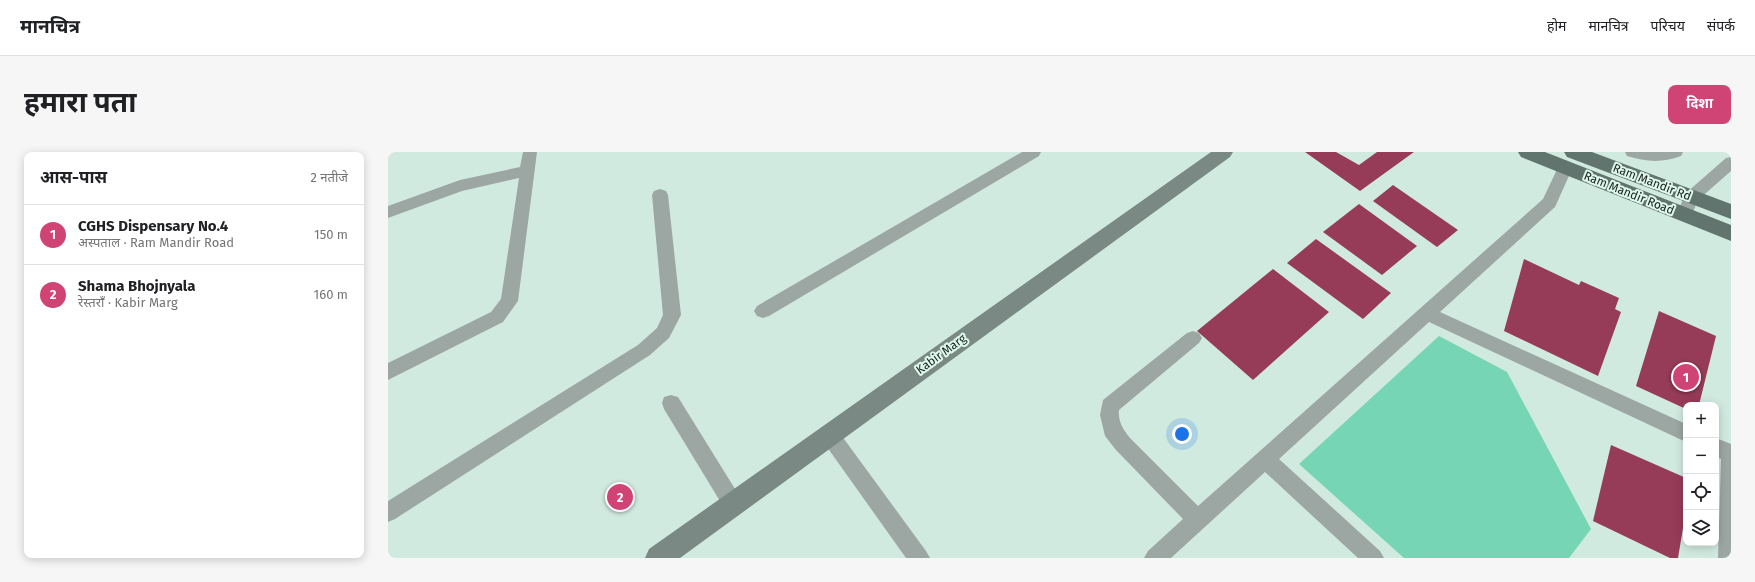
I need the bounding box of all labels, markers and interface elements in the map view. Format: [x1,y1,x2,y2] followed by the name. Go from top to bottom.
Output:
[20,15,80,38] text: मानचित्र
[1547,18,1566,35] text: होम
[1588,18,1629,35] text: मानचित्र
[1651,18,1685,35] text: परिचय
[1707,18,1735,35] text: संपर्क
[1668,85,1731,124] button: दिशा
[24,86,136,119] text: हमारा पता
[1611,161,1693,203] street label: Ram Mandir Rd
[40,167,107,188] text: आस-पास
[1582,169,1676,217] street label: Ram Mandir Road
[310,170,348,185] text: 2 नतीजे
[78,217,228,235] text: CGHS Dispensary No.4
[50,227,56,242] text: 1
[314,227,348,242] text: 150 m
[78,235,234,250] text: अस्पताल · Ram Mandir Road
[78,277,195,295] text: Shama Bhojnyala
[50,287,56,302] text: 2
[314,287,348,302] text: 160 m
[78,295,178,310] text: रेस्तराँ · Kabir Marg
[913,331,969,377] street label: Kabir Marg
[1673,362,1699,392] pin: 1
[1683,402,1719,546] map controls
[1683,402,1719,438] button: +
[1172,424,1192,444] your location
[1683,438,1719,474] button: −
[1683,474,1719,510] button: locate
[607,482,633,512] pin: 2
[1683,510,1719,546] button: layers

